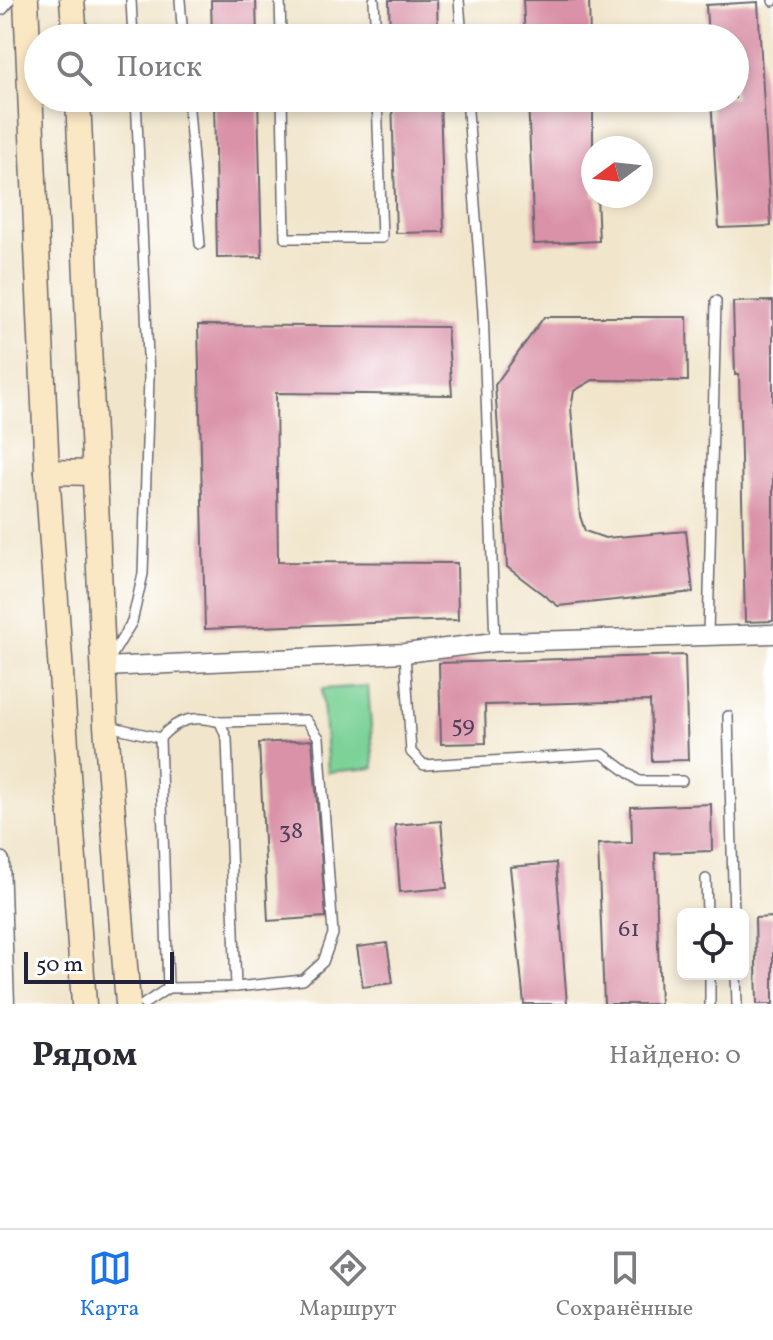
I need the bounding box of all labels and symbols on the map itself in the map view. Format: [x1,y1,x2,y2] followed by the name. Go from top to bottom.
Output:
[581,136,653,208] north arrow
[451,709,475,743] house number: 59
[279,815,303,849] house number: 38
[618,913,640,947] house number: 61
[24,948,174,984] scale bar

